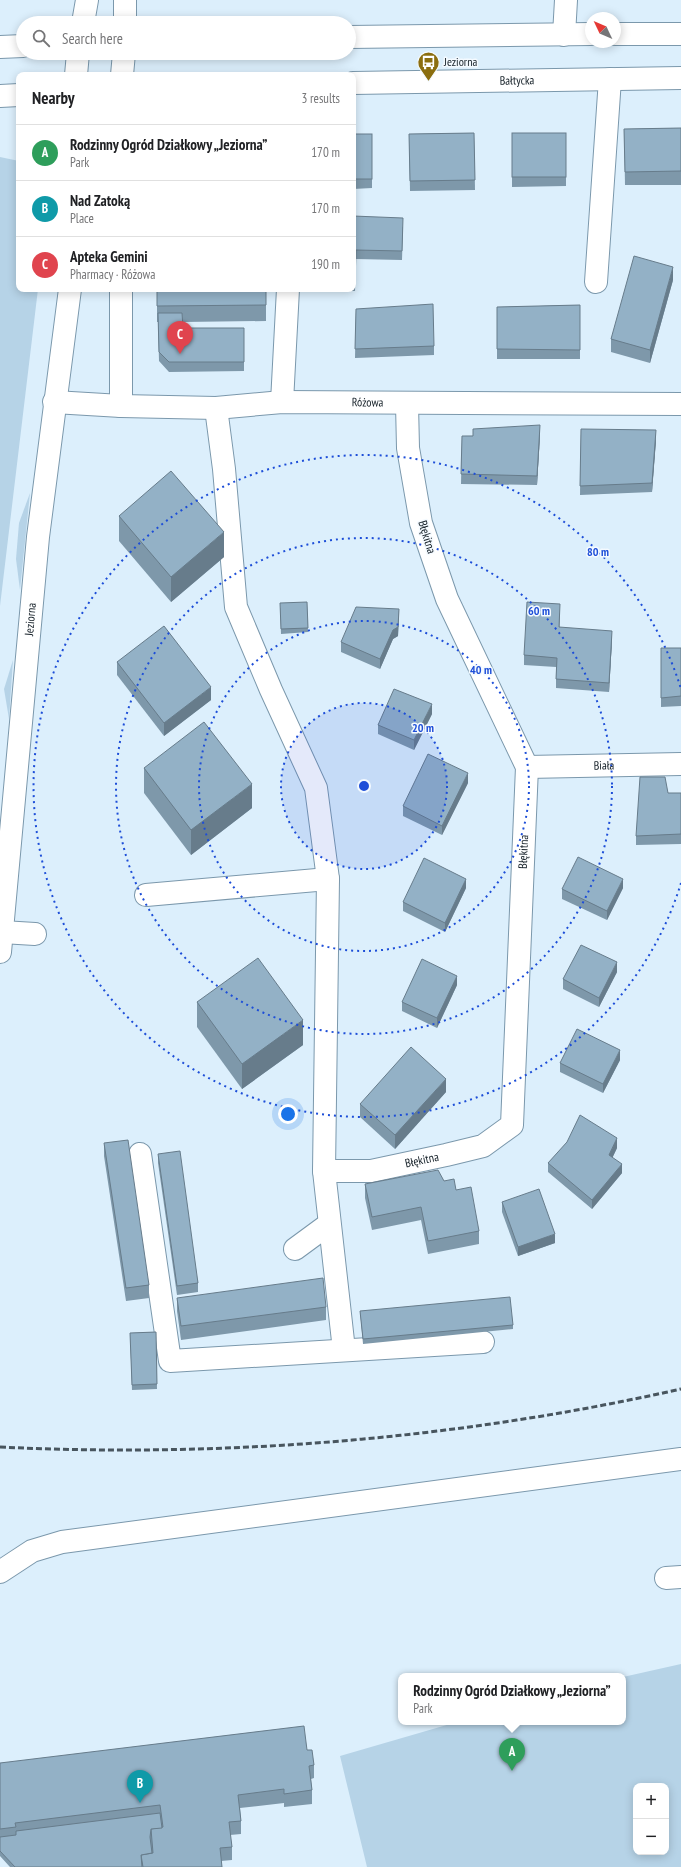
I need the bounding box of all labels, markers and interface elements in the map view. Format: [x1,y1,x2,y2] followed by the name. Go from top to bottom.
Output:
[585,12,621,48] north arrow
[16,16,356,60] search box
[30,27,52,49] icon: search
[62,29,123,48] text: Search here
[415,49,441,82] bus stop icon: Jeziorna
[443,54,477,69] place label: Jeziorna
[499,72,535,88] street label: Bałtycka
[32,87,75,109] text: Nearby
[301,90,340,107] text: 3 results
[70,135,267,154] text: Rodzinny Ogród Działkowy „Jeziorna”
[42,144,48,161] text: A
[311,144,340,161] text: 170 m
[70,154,89,171] text: Park
[70,191,130,210] text: Nad Zatoką
[42,200,48,217] text: B
[311,200,340,217] text: 170 m
[70,210,94,227] text: Place
[70,247,148,266] text: Apteka Gemini
[42,256,48,273] text: C
[311,256,340,273] text: 190 m
[70,266,155,283] text: Pharmacy · Różowa
[167,321,193,354] pin: C
[352,394,384,410] street label: Różowa
[415,518,440,555] street label: Błękitna
[587,544,609,559] text: 80 m
[21,602,39,638] street label: Jeziorna
[528,603,550,618] text: 60 m
[470,662,492,677] text: 40 m
[412,720,434,735] text: 20 m
[593,757,615,773] street label: Biała
[357,779,371,793] centre of rings
[515,834,531,869] street label: Błękitna
[278,1104,298,1124] your location
[404,1149,440,1171] street label: Błękitna
[398,1673,626,1725] popup
[413,1681,611,1700] text: Rodzinny Ogród Działkowy „Jeziorna”
[413,1700,433,1717] text: Park
[499,1738,525,1771] pin: A
[127,1770,153,1803] pin: B
[633,1783,669,1855] map controls
[633,1783,669,1819] button: +
[633,1819,669,1855] button: −

